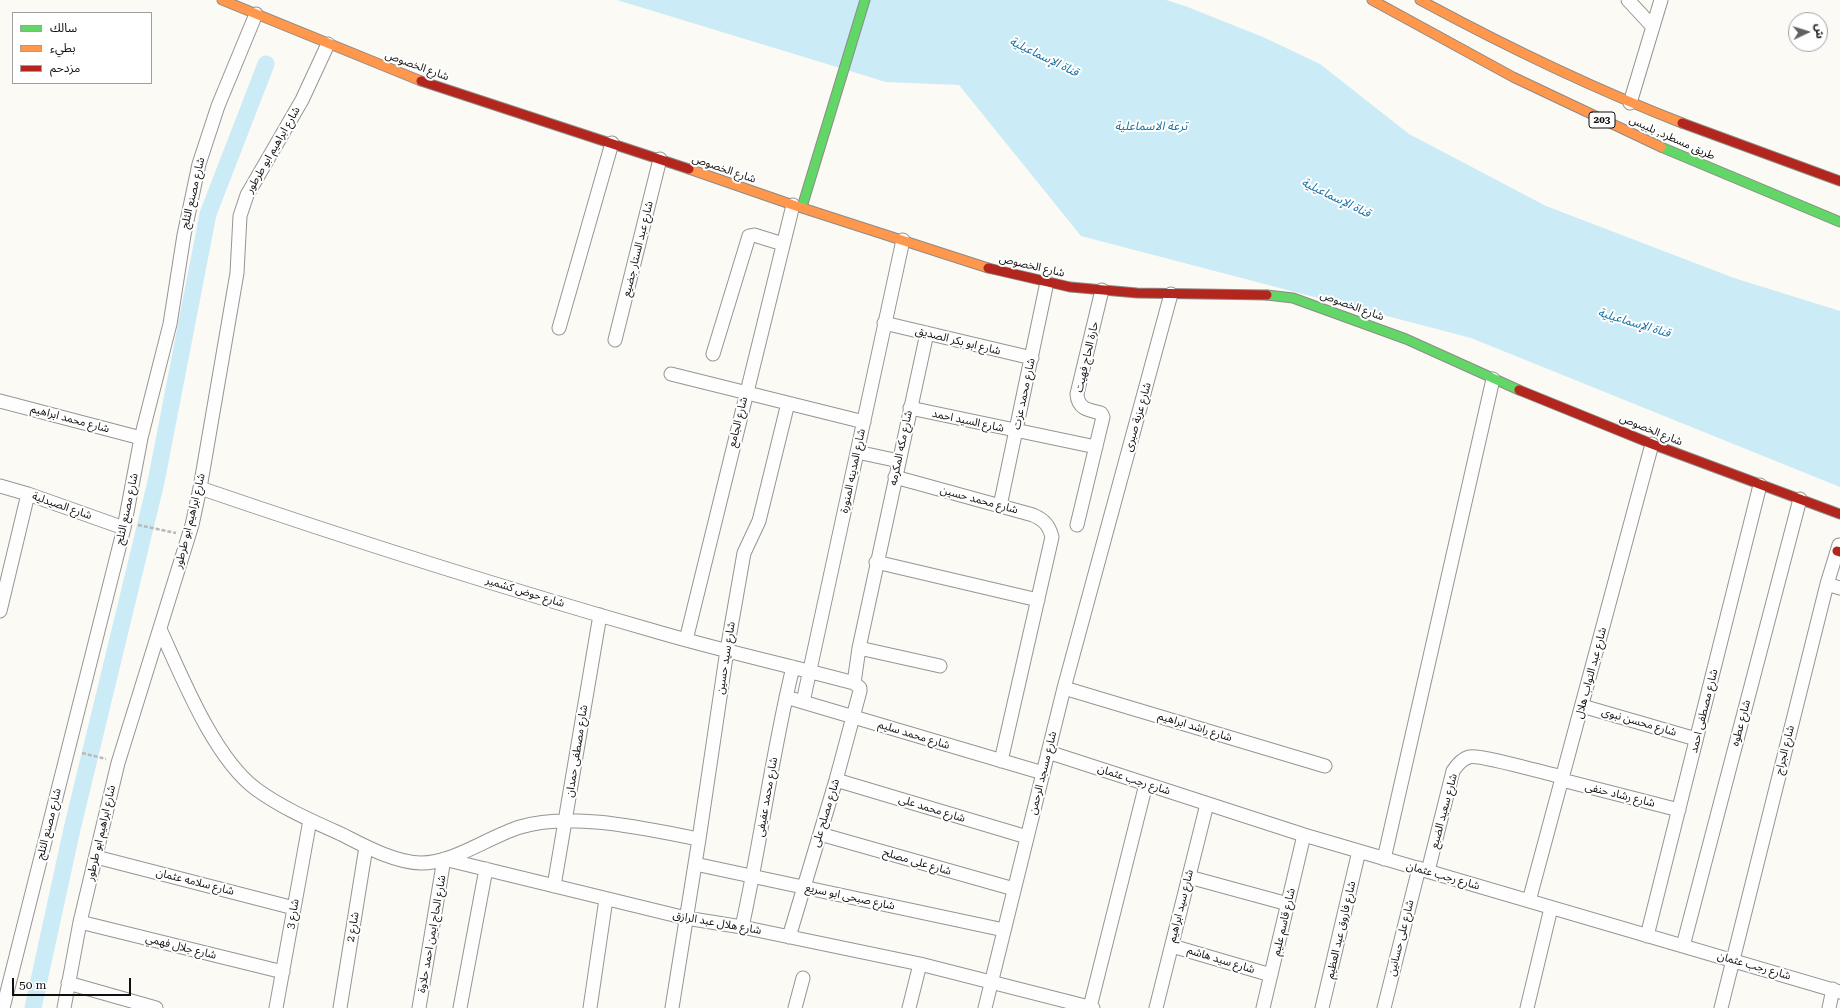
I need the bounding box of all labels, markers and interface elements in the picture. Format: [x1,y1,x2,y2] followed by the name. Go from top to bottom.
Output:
[12,12,152,84] legend
[1788,12,1828,52] north arrow
[50,21,77,35] text: سالك
[1812,23,1826,39] text: ش
[1007,34,1081,80] water label: قناة الإسماعيلية
[50,41,76,55] text: بطيء
[383,48,451,84] street label: شارع الخصوص
[50,61,80,75] text: مزدحم
[243,104,303,196] street label: شارع ابراهيم ابو طرطور
[1589,112,1615,128] road number: 203
[1627,113,1717,163] street label: طريق مسطرد, بلبيس
[1115,119,1187,133] water label: ترعة الاسماعلية
[690,152,758,186] street label: شارع الخصوص
[178,156,208,230] street label: شارع مصنع الثلج
[1299,175,1373,221] water label: قناة الإسماعيلية
[620,200,656,298] street label: شارع عبد الستار جضيع
[998,252,1066,280] street label: شارع الخصوص
[1318,288,1386,324] street label: شارع الخصوص
[1596,305,1672,341] water label: قناة الإسماعيلية
[1072,320,1102,394] street label: حارة الحاج فهيت
[914,324,1002,358] street label: شارع ابو بكر الصديق
[1010,357,1038,431] street label: شارع محمد عزت
[1122,381,1154,453] street label: شارع عزبة صبرى
[725,395,751,449] street label: شارع الجامع
[29,402,111,436] street label: شارع محمد ابراهيم
[931,407,1005,435] street label: شارع السيد احمد
[887,409,915,487] street label: شارع مكه المكرمه
[1618,411,1684,449] street label: شارع الخصوص
[838,428,868,514] street label: شارع المدينه المنورة
[113,472,141,546] street label: شارع مصنع الثلج
[172,472,208,570] street label: شارع ابراهيم ابو طرطور
[939,483,1019,517] street label: شارع محمد حسين
[30,490,94,522] street label: شارع الصيدلية
[484,574,566,610] street label: شارع حوض كشمير
[714,621,738,695] street label: شارع سيد حسين
[1572,626,1610,720] street label: شارع عبد التواب هلال
[1687,668,1721,754] street label: شارع مصطفى احمد
[1729,698,1753,748] street label: شارع عطوه
[563,704,591,798] street label: شارع مصطفى حمدان
[1600,705,1678,739] street label: شارع محسن نبوى
[1156,709,1234,745] street label: شارع راشد ابراهيم
[877,718,951,752] street label: شارع محمد سليم
[1772,724,1798,776] street label: شارع الجراج
[1026,730,1060,816] street label: شارع مسجد الرحمن
[754,756,780,838] street label: شارع محمد عفيفى
[1096,762,1172,798] street label: شارع رجب عثمان
[1428,772,1460,850] street label: شارع سعيد الضبع
[809,777,843,849] street label: شارع مصلح على
[1584,780,1656,810] street label: شارع رشاد حنفى
[84,784,118,882] street label: شارع ابراهيم ابو طرطور
[34,787,64,861] street label: شارع مصنع الثلج
[897,793,967,825] street label: شارع محمد على
[881,846,953,878] street label: شارع على مصلح
[1405,859,1481,893] street label: شارع رجب عثمان
[155,866,235,898] street label: شارع سلامه عثمان
[1166,868,1196,944] street label: شارع سيد ابراهيم
[415,874,449,994] street label: شارع الحاج ايمن احمد حلاوة
[1323,880,1359,980] street label: شارع فاروق عبد العظيم
[804,881,896,913] street label: شارع صبحى ابو سريع
[1270,887,1298,957] street label: شارع قاسم عليم
[284,898,302,930] street label: شارع 3
[1385,899,1417,977] street label: شارع على حسانين
[672,909,762,937] street label: شارع هلال عبد الرازق
[344,911,362,943] street label: شارع 2
[144,932,218,962] street label: شارع جلال فهمي
[1186,943,1256,977] street label: شارع سيد هاشم
[1716,949,1792,983] street label: شارع رجب عثمان
[14,970,133,996] scale bar
[19,978,46,992] text: 50 m

